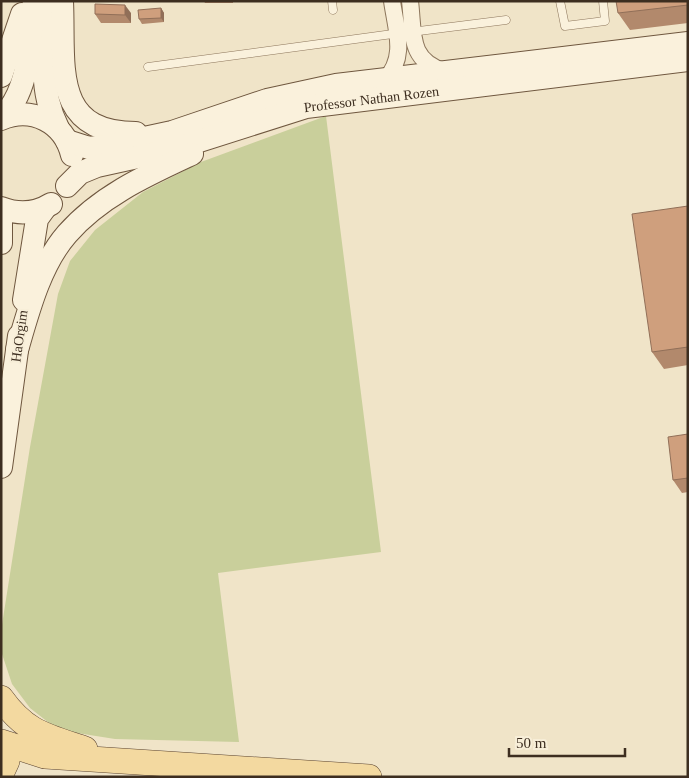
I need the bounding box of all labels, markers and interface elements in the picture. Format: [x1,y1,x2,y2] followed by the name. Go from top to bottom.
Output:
[303,84,440,115] street label: Professor Nathan Rozen
[8,309,31,363] street label: HaOrgim
[509,726,625,758] scale bar
[516,735,547,751] text: 50 m

